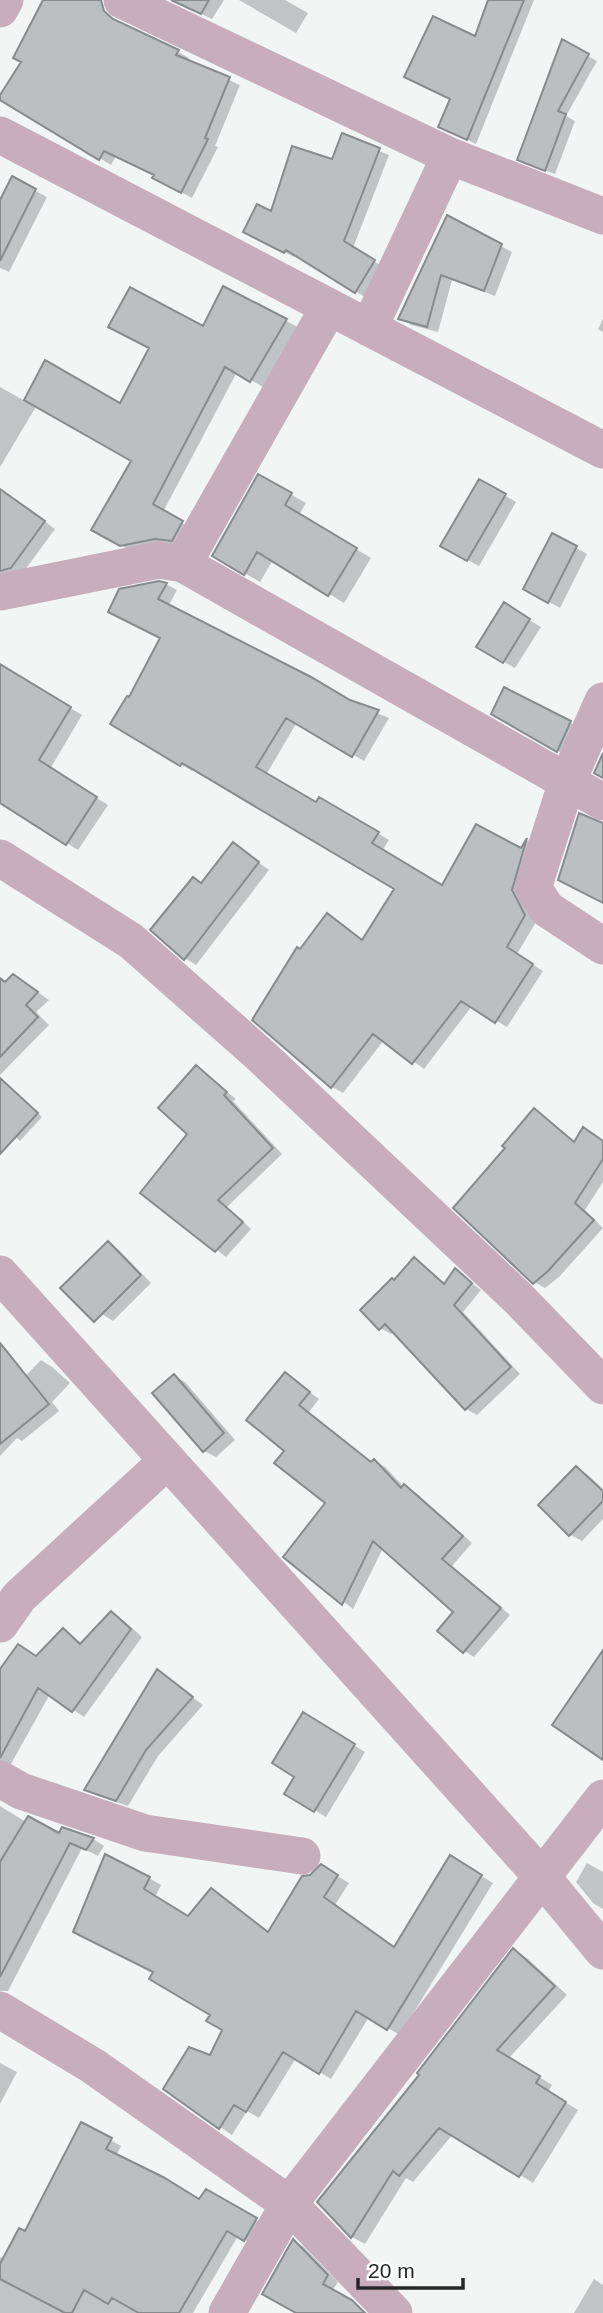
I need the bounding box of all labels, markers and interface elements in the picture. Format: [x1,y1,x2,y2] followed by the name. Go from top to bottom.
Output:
[358,2246,463,2290] scale bar
[368,2259,415,2282] text: 20 m

